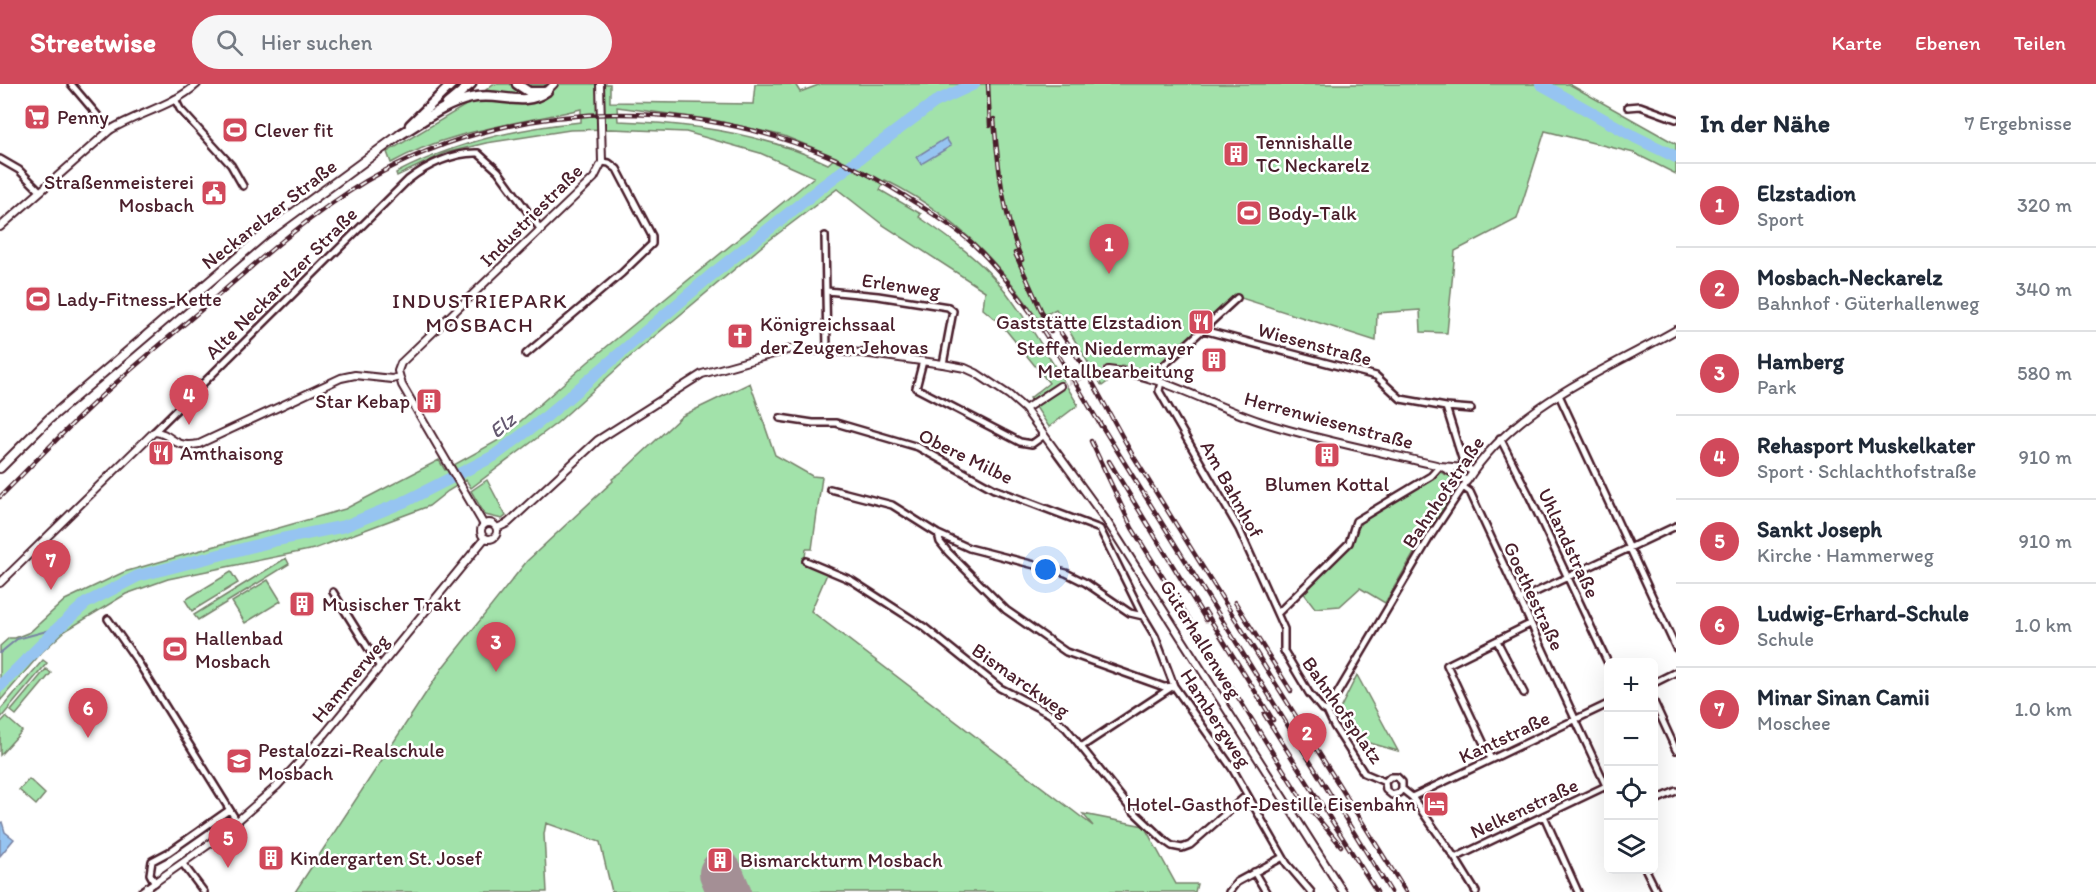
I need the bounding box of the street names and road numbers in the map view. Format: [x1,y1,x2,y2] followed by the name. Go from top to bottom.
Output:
[197,154,341,274] street label: Neckarelzer Straße
[475,159,587,271] street label: Industriestraße
[200,202,362,364] street label: Alte Neckarelzer Straße
[860,268,942,302] street label: Erlenweg
[1255,317,1375,371] street label: Wiesenstraße
[1242,386,1416,454] street label: Herrenwiesenstraße
[915,423,1017,489] street label: Obere Milbe
[1397,432,1489,552] street label: Bahnhofstraße
[1195,436,1269,542] street label: Am Bahnhof
[1533,484,1605,602] street label: Uhlandstraße
[1498,538,1570,654] street label: Goethestraße
[1155,575,1248,704] street label: Güterhallenweg
[306,628,394,727] street label: Hammerweg
[967,637,1075,723] street label: Bismarckweg
[1297,652,1389,769] street label: Bahnhofsplatz
[1175,664,1257,772] street label: Hambergweg
[1455,705,1553,769] street label: Kantstraße
[1466,773,1582,843] street label: Nelkenstraße

